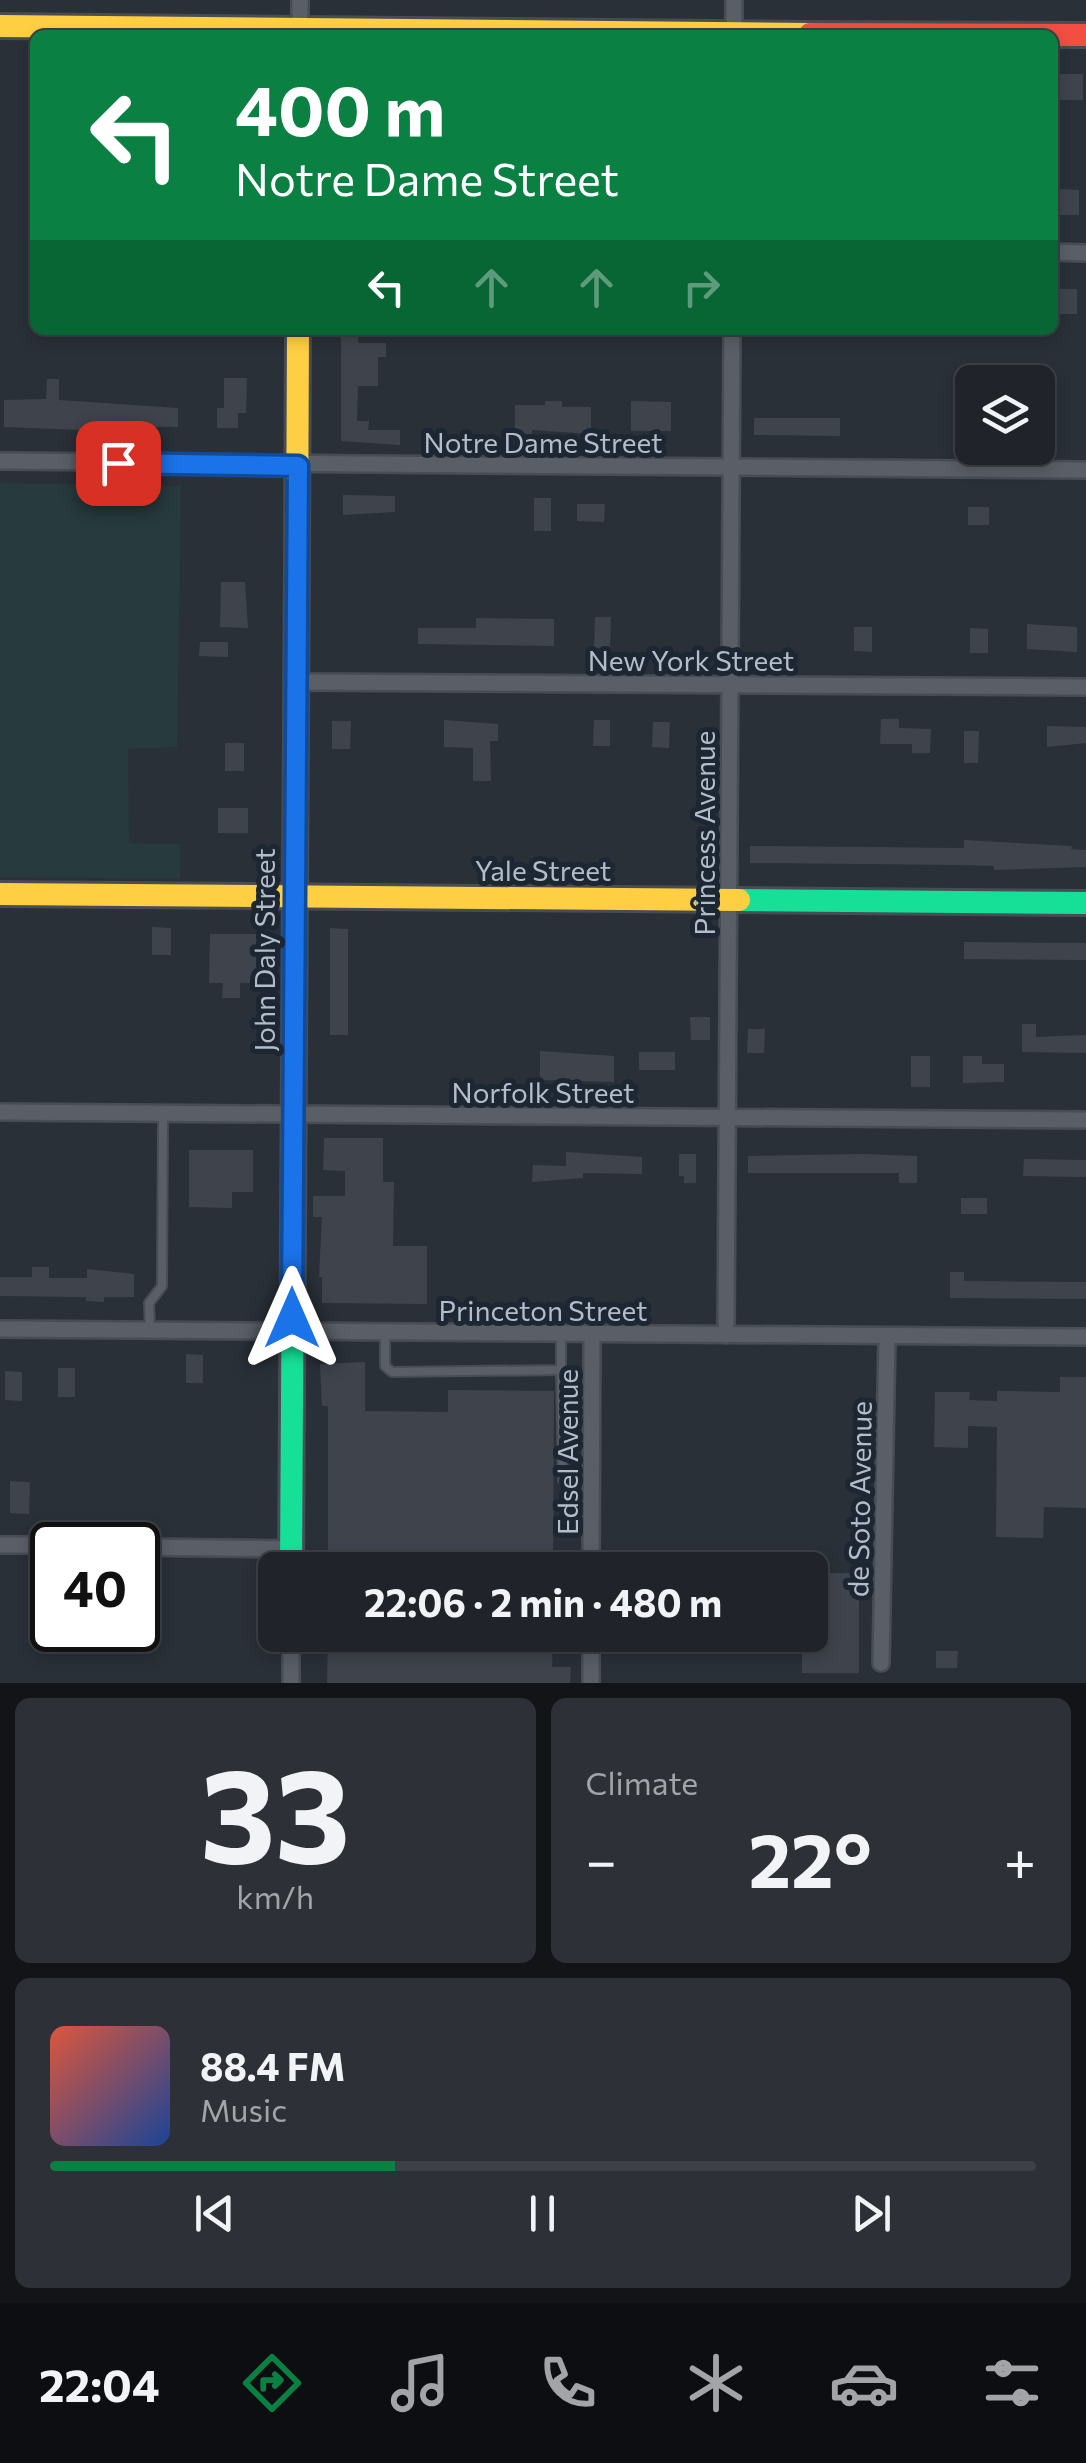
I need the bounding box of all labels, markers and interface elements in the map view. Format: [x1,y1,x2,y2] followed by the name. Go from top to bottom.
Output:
[235,65,445,150] text: 400 m
[70,70,200,200] icon: left
[235,150,619,205] text: Notre Dame Street
[359,260,414,315] icon: left
[464,260,519,315] icon: ahead
[569,260,624,315] icon: ahead
[674,260,729,315] icon: right
[955,365,1055,465] map controls
[955,365,1055,465] button: layers
[76,421,161,506] pin
[424,425,662,459] street label: Notre Dame Street
[91,436,146,491] icon: arrive
[588,643,794,677] street label: New York Street
[687,731,721,935] street label: Princess Avenue
[247,848,281,1052] street label: John Daly Street
[475,853,611,887] street label: Yale Street
[452,1075,634,1109] street label: Norfolk Street
[240,1266,344,1370] position arrow
[439,1293,647,1327] street label: Princeton Street
[550,1369,584,1535] street label: Edsel Avenue
[840,1401,878,1597] street label: de Soto Avenue
[30,1522,160,1652] speed limit sign: 40
[364,1578,722,1625] text: 22:06 · 2 min · 480 m
[200,1731,351,1890] text: 33
[586,1762,698,1802] text: Climate
[748,1812,872,1903] text: 22°
[586,1825,617,1892] text: −
[1004,1825,1036,1892] text: +
[236,1876,314,1916] text: km/h
[200,2042,345,2089] text: 88.4 FM
[200,2089,287,2129] text: Music
[187,2186,242,2241] icon: previous
[515,2186,570,2241] icon: pause
[844,2186,899,2241] icon: next
[237,2348,307,2418] icon: directions
[385,2348,455,2418] icon: music
[533,2348,603,2418] icon: phone
[681,2348,751,2418] icon: climate
[829,2348,899,2418] icon: car
[977,2348,1047,2418] icon: filters
[39,2356,160,2411] text: 22:04

